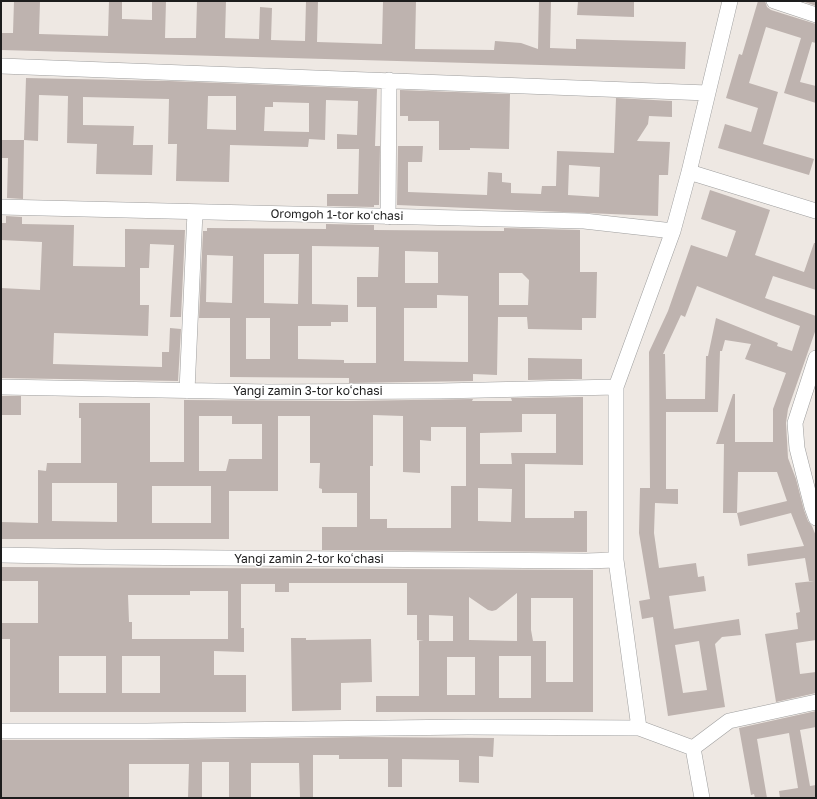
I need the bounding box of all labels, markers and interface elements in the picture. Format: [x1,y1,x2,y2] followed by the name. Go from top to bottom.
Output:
[270,207,404,223] street label: Oromgoh 1-tor koʻchasi
[233,384,383,398] street label: Yangi zamin 3-tor koʻchasi
[234,552,384,566] street label: Yangi zamin 2-tor koʻchasi

